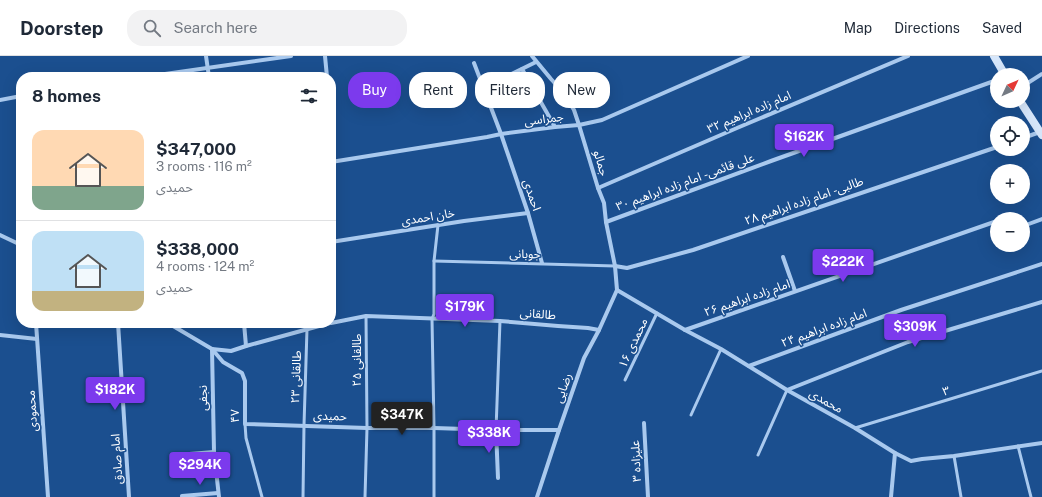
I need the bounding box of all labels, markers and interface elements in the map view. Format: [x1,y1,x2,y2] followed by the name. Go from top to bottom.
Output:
[127,10,407,46] search box
[20,17,103,39] text: Doorstep
[141,17,163,39] icon: search
[173,19,258,36] text: Search here
[844,20,872,36] text: Map
[894,20,960,36] text: Directions
[982,20,1022,36] text: Saved
[990,68,1030,108] north arrow
[990,68,1030,252] map controls
[348,72,401,108] chip: Buy
[409,72,467,108] chip: Rent
[475,72,545,108] chip: Filters
[553,72,610,108] chip: New
[298,85,320,107] icon: filters
[32,86,101,106] text: 8 homes
[705,88,794,138] street label: امام زاده ابراهیم ۳۲
[524,110,564,128] street label: جمراسی
[990,116,1030,156] button: locate
[776,124,832,158] pin: $162K
[784,129,824,144] text: $162K
[156,139,236,159] text: $347,000
[64,146,112,194] icon: home
[591,148,611,178] street label: جمالو
[614,150,757,215] street label: علی قائمی - امام زاده ابراهیم ۳۰
[156,159,252,174] text: 3 rooms · 116 m²
[990,164,1030,204] button: +
[743,174,866,230] street label: طالبی - امام زاده ابراهیم ۲۸
[520,177,544,213] street label: احمدی
[156,180,193,195] text: حمیدی
[400,206,456,228] street label: خان احمدی
[990,212,1030,252] button: −
[156,239,239,259] text: $338,000
[64,247,112,295] icon: home
[509,247,541,261] street label: جوبانی
[815,249,871,283] pin: $222K
[822,254,864,269] text: $222K
[156,259,254,274] text: 4 rooms · 124 m²
[702,277,793,321] street label: امام زاده ابراهیم ۲۶
[156,280,193,295] text: حمیدی
[437,294,493,328] pin: $179K
[445,299,485,314] text: $179K
[519,305,557,323] street label: طالقانی
[779,306,869,352] street label: امام زاده ابراهیم ۲۴
[887,314,943,348] pin: $309K
[615,316,651,370] street label: محمدی ۱۶
[893,319,937,334] text: $309K
[350,334,364,386] street label: طالقانی ۲۵
[288,350,304,404] street label: طالقانی ۲۳
[551,371,575,405] street label: رضایی
[87,377,143,411] pin: $182K
[95,382,135,397] text: $182K
[941,383,951,399] street label: ۳
[196,385,210,411] street label: نجفی
[807,386,845,416] street label: محمدی
[24,390,40,432] street label: محمودی
[374,402,430,436] pin: $347K
[380,407,424,422] text: $347K
[313,408,347,424] street label: حمیدی
[228,409,242,423] street label: ۴۷
[461,420,517,454] pin: $338K
[467,425,511,440] text: $338K
[108,433,128,485] street label: امام صادق
[628,440,644,482] street label: علیزاده ۳
[172,452,228,486] pin: $294K
[178,457,222,472] text: $294K

